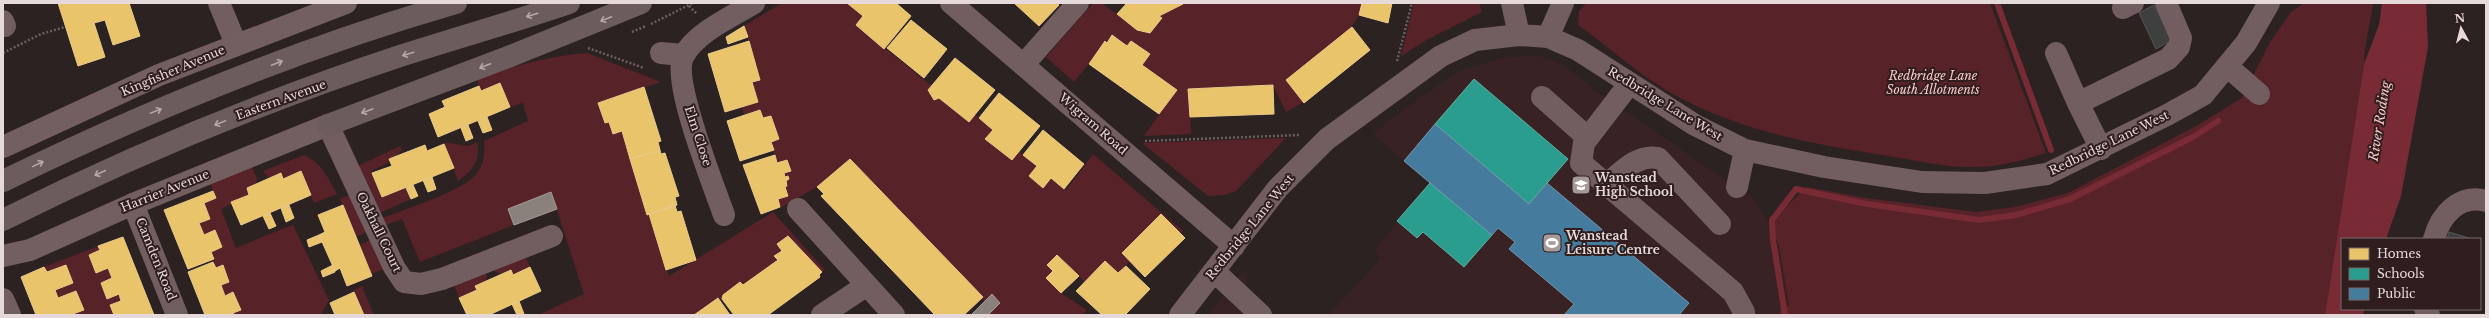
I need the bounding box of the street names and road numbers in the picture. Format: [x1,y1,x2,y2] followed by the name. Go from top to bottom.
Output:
[119,42,227,99] street label: Kingfisher Avenue
[1605,63,1726,144] street label: Redbridge Lane West
[234,76,328,123] street label: Eastern Avenue
[1055,89,1131,157] street label: Wigram Road
[682,104,715,168] street label: Elm Close
[2047,107,2171,178] street label: Redbridge Lane West
[118,166,211,215] street label: Harrier Avenue
[1203,171,1297,282] street label: Redbridge Lane West
[354,189,406,275] street label: Oakhall Court
[133,215,180,302] street label: Camden Road

